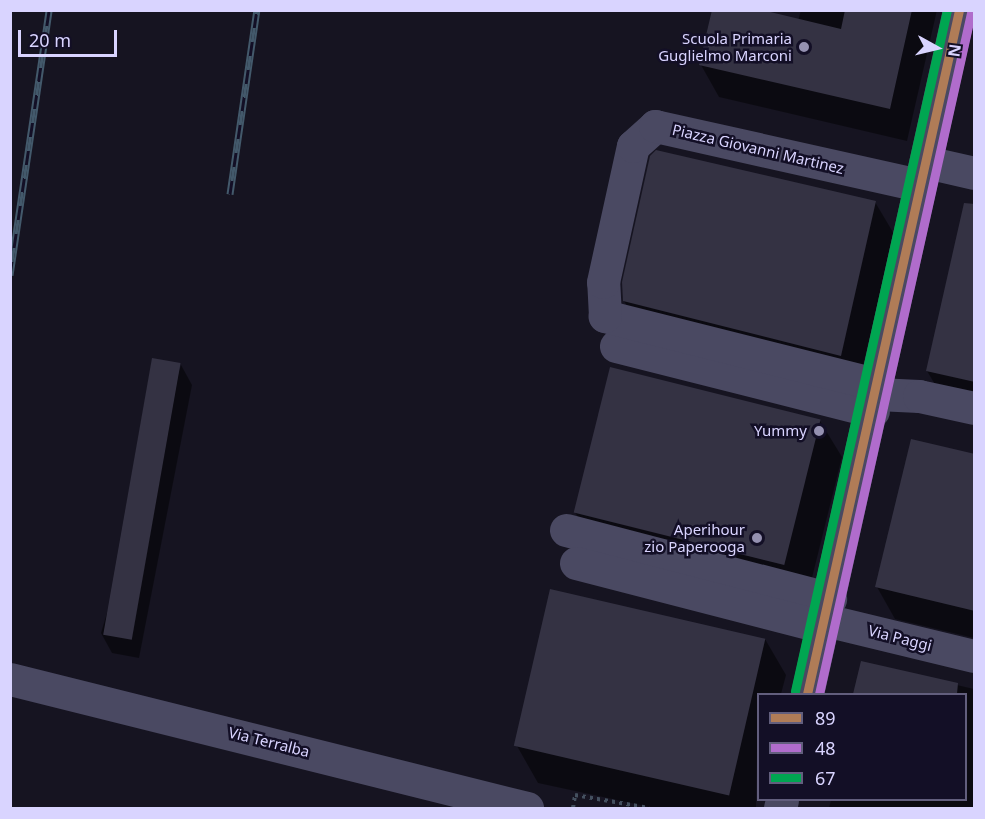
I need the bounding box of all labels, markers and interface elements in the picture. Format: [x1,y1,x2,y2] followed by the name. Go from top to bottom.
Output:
[21,18,120,56] scale bar
[907,18,967,78] north arrow
[29,28,71,52] text: 20 m
[658,29,792,64] place label: Scuola Primaria Guglielmo Marconi
[797,40,811,54] marker: Scuola Primaria Guglielmo Marconi
[943,43,967,58] text: N
[670,120,846,178] street label: Piazza Giovanni Martinez
[754,422,807,440] place label: Yummy
[812,424,826,438] marker: Yummy
[644,520,745,555] place label: Aperihour zio Paperooga
[750,531,764,545] marker: Aperihour zio Paperooga
[866,621,934,655] street label: Via Paggi
[757,693,967,801] legend
[815,706,836,730] text: 89
[227,723,311,761] street label: Via Terralba
[815,736,836,760] text: 48
[815,766,836,790] text: 67

